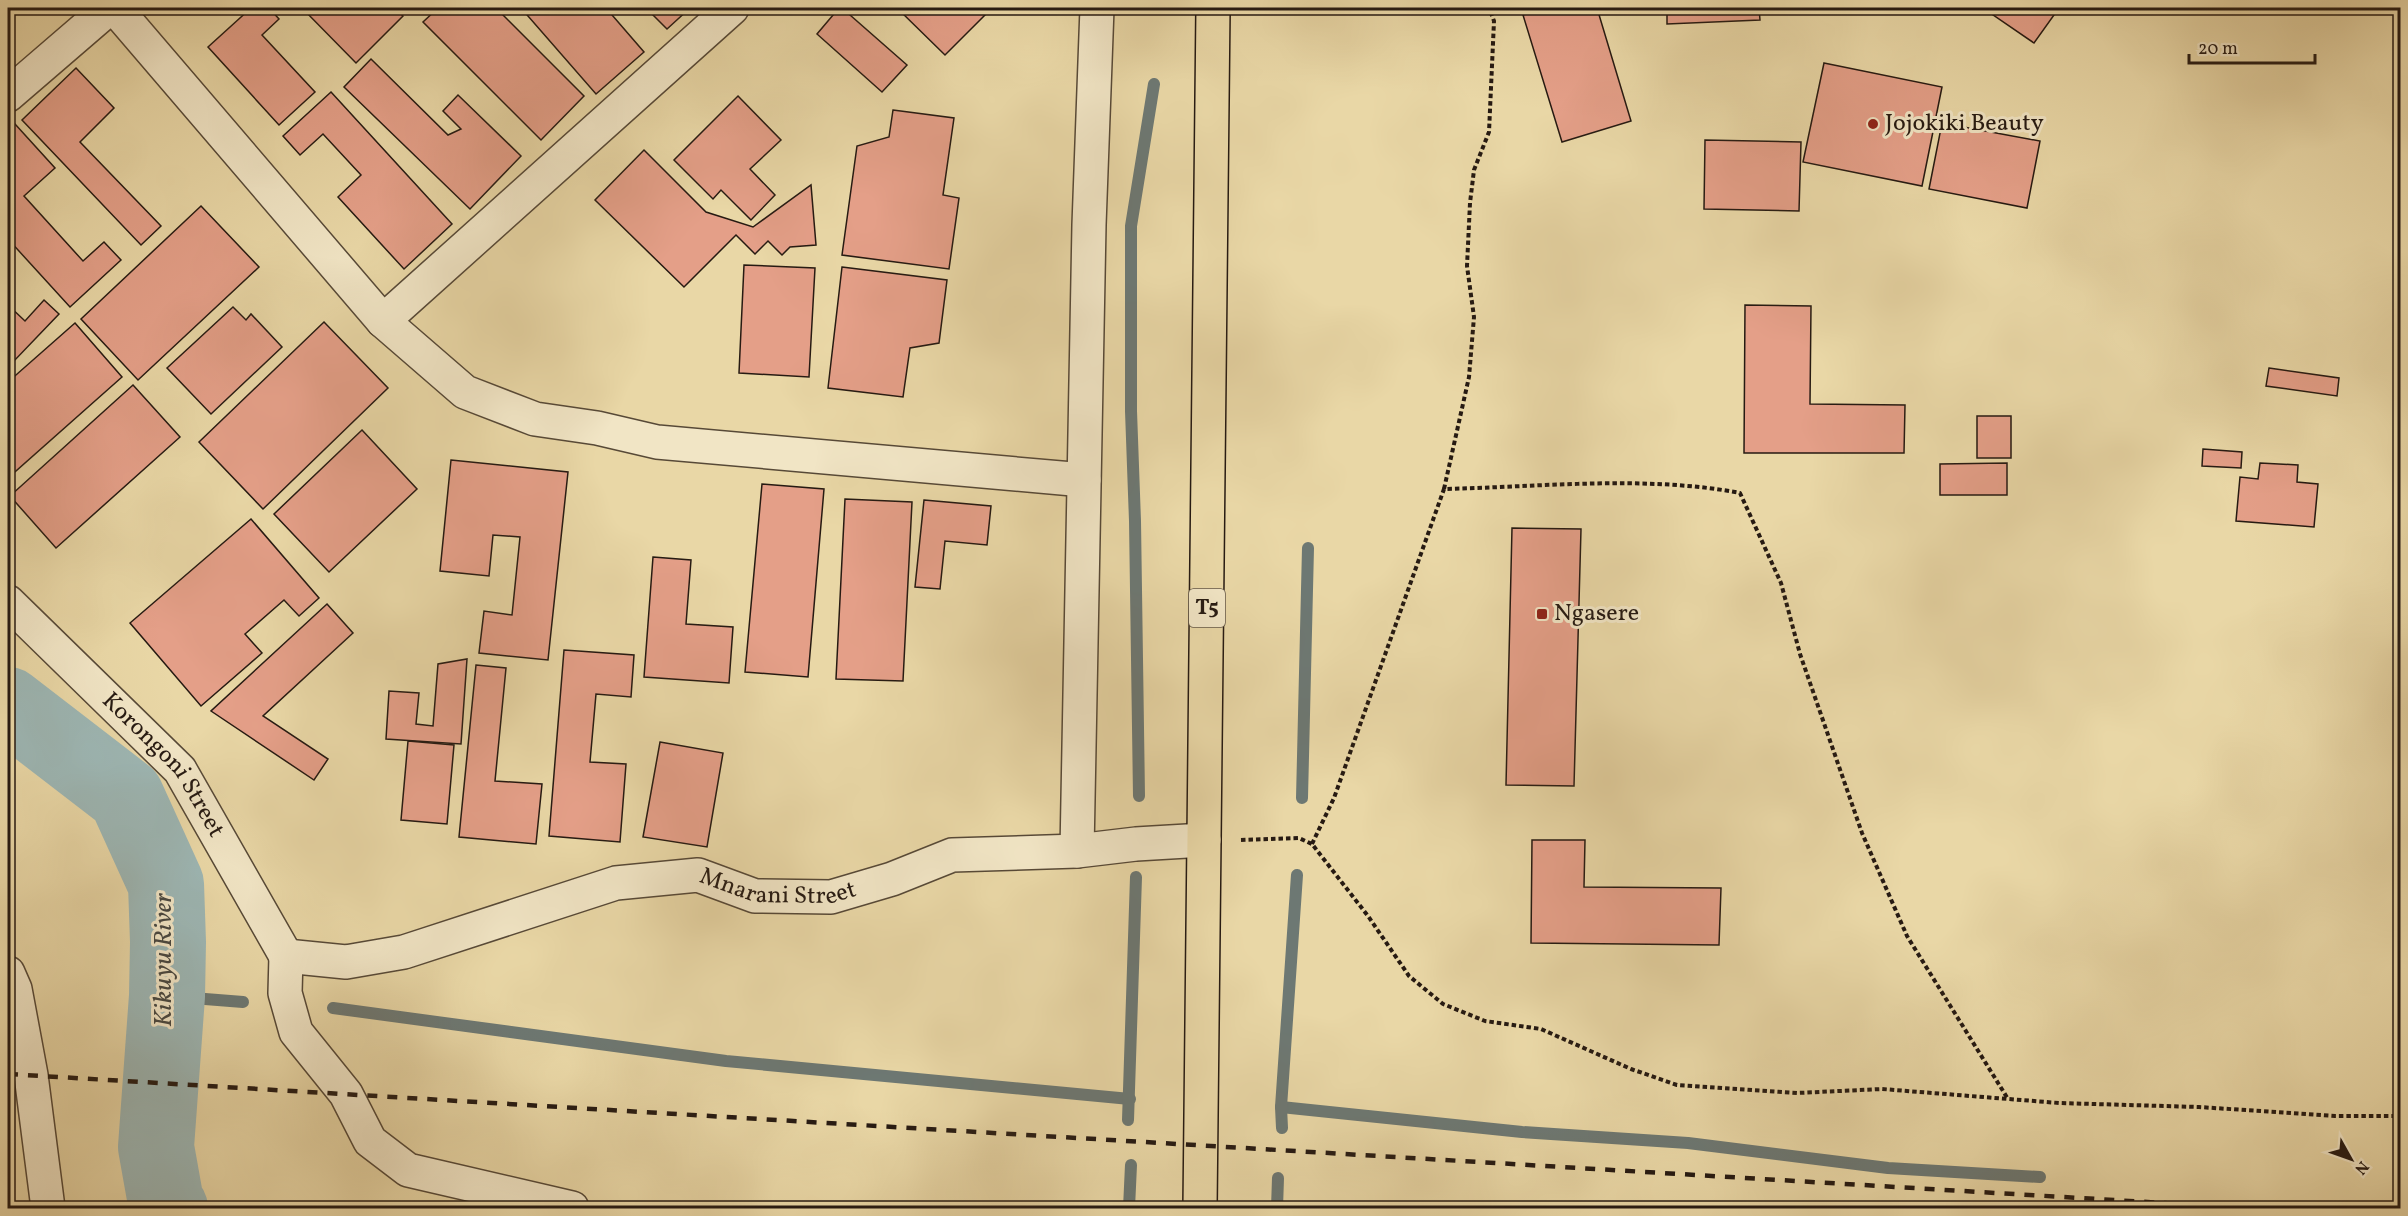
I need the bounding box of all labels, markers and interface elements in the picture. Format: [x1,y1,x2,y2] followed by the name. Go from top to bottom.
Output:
[2189,27,2315,65] scale bar
[2198,37,2238,62] text: 20 m
[1885,107,2044,141] place label: Jojokiki Beauty
[1866,117,1880,131] marker: Jojokiki Beauty
[1189,589,1225,627] road number: T5
[1554,597,1639,631] place label: Ngasere
[1535,607,1549,621] marker: Ngasere
[94,685,232,844] street label: Korongoni Street
[694,860,861,915] street label: Mnarani Street
[146,893,182,1027] water label: Kikuyu River
[2321,1129,2381,1189] north arrow
[2349,1156,2373,1179] text: N

